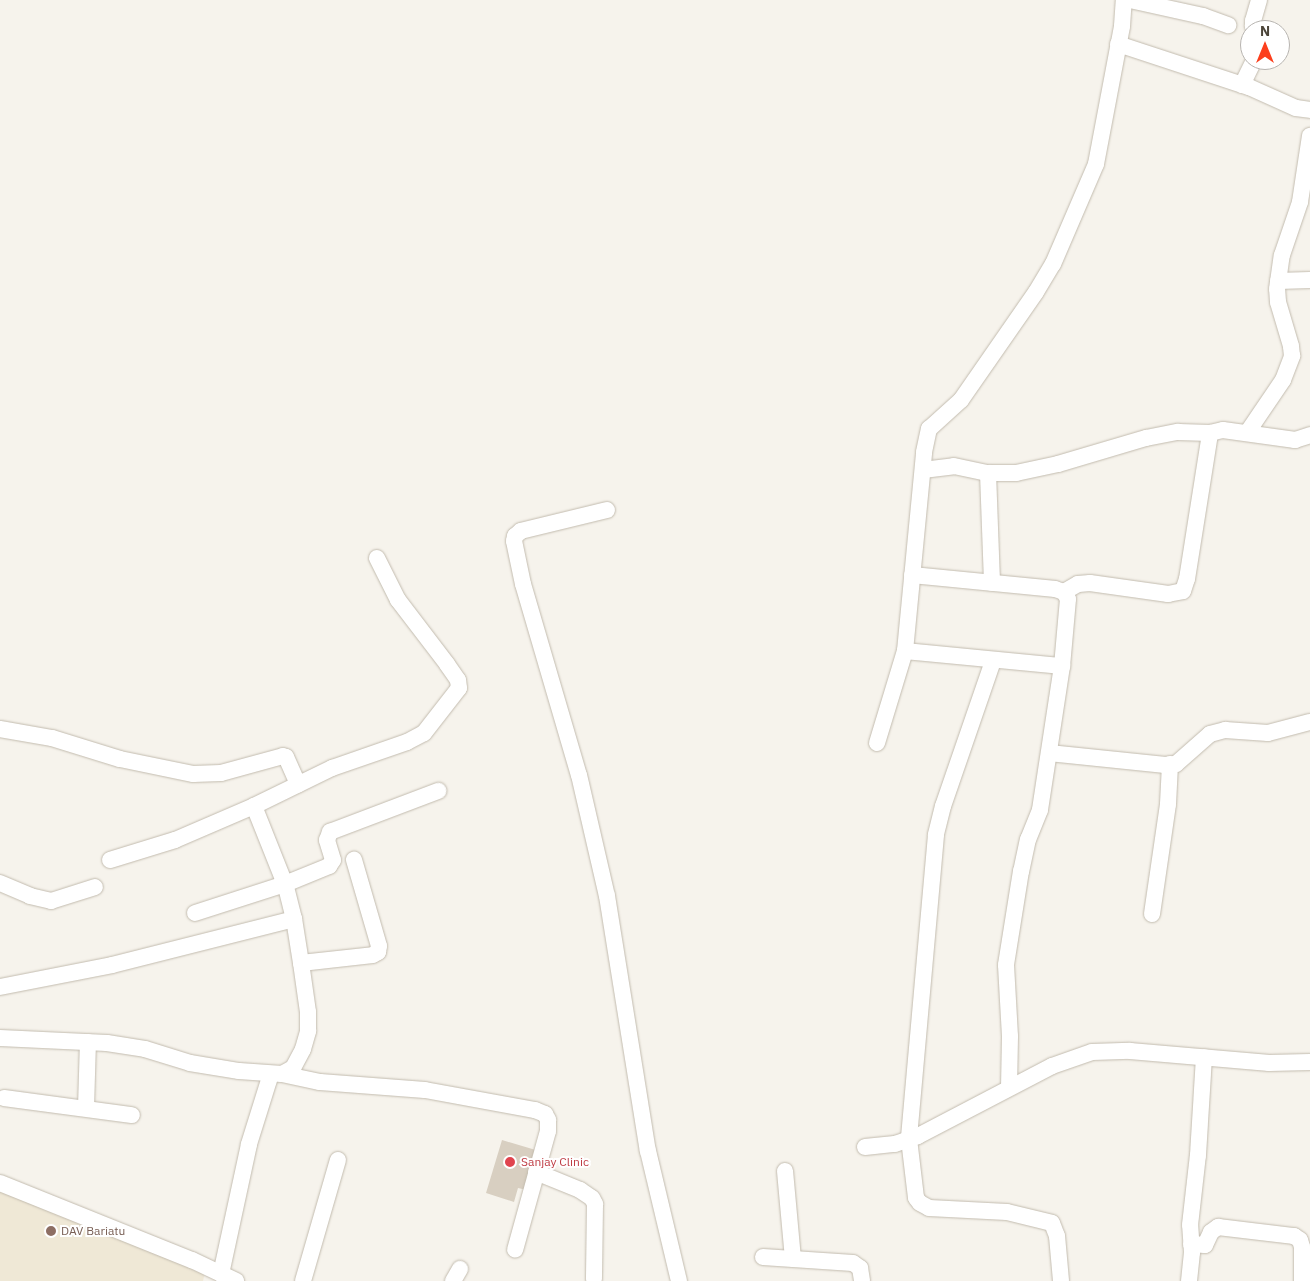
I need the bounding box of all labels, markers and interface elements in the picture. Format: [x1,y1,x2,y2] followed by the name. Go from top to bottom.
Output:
[1240,20,1290,70] north arrow
[1260,22,1270,40] text: N
[503,1155,517,1169] marker: Sanjay Clinic
[521,1155,589,1169] place label: Sanjay Clinic
[61,1224,125,1238] place label: DAV Bariatu
[45,1225,57,1237] marker: DAV Bariatu

